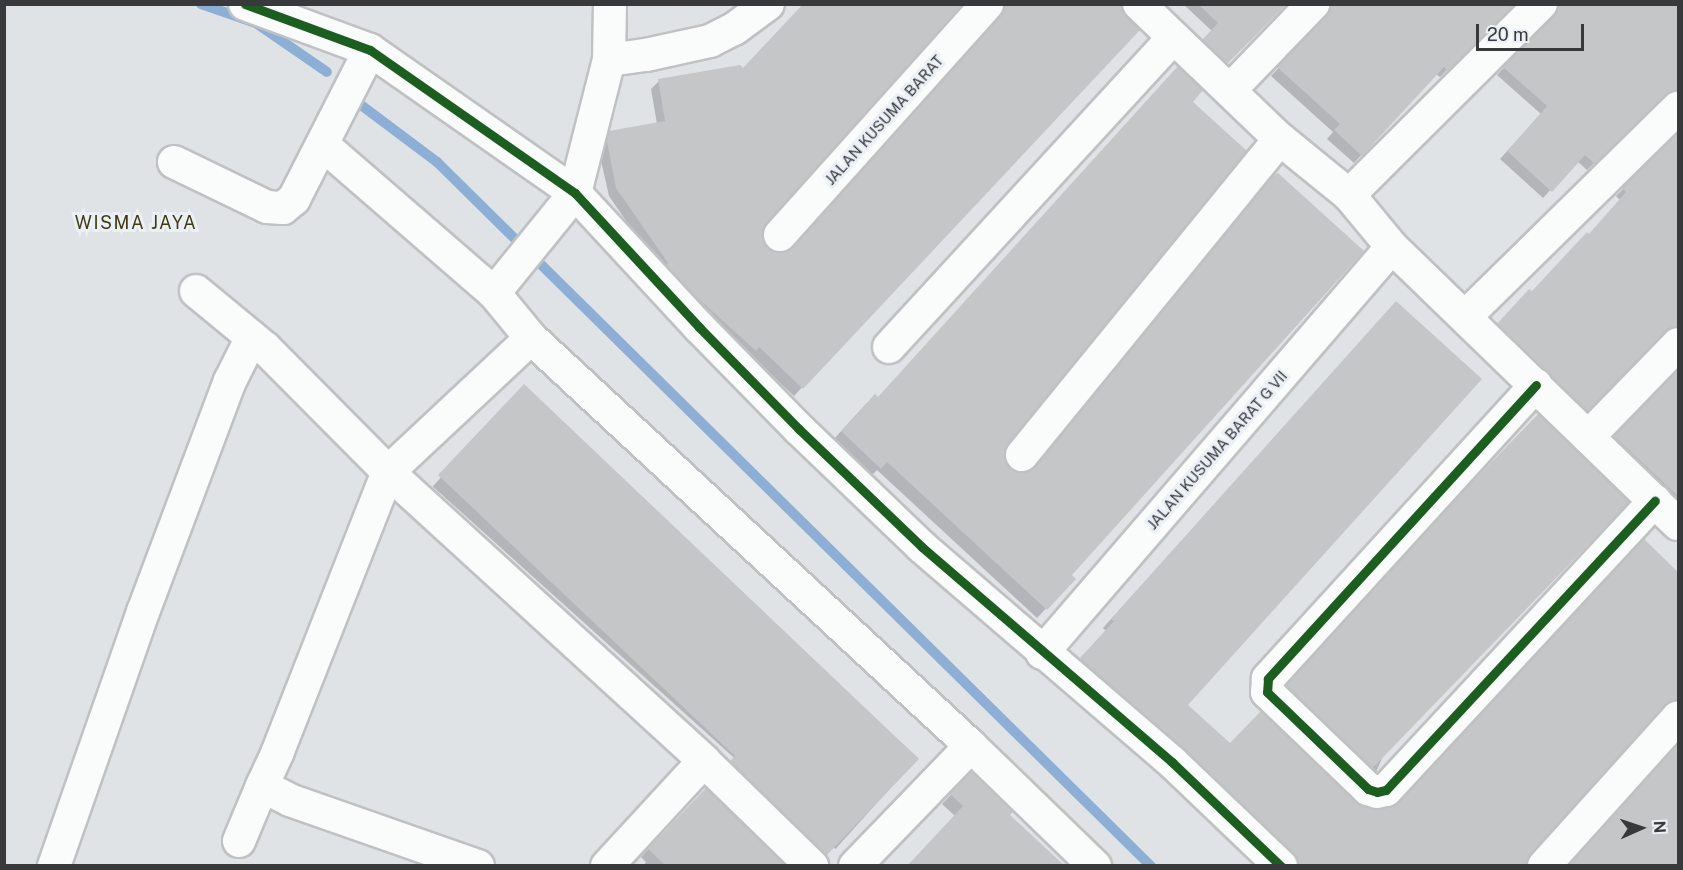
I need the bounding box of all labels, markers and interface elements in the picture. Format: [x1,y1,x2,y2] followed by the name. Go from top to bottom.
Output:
[1479,12,1587,50] scale bar
[1487,24,1529,45] text: 20 m
[821,52,947,188] street label: JALAN KUSUMA BARAT
[75,212,197,234] district label: WISMA JAYA
[1143,367,1291,533] street label: JALAN KUSUMA BARAT G VII
[1611,798,1671,858] north arrow
[1650,820,1669,834] text: N

